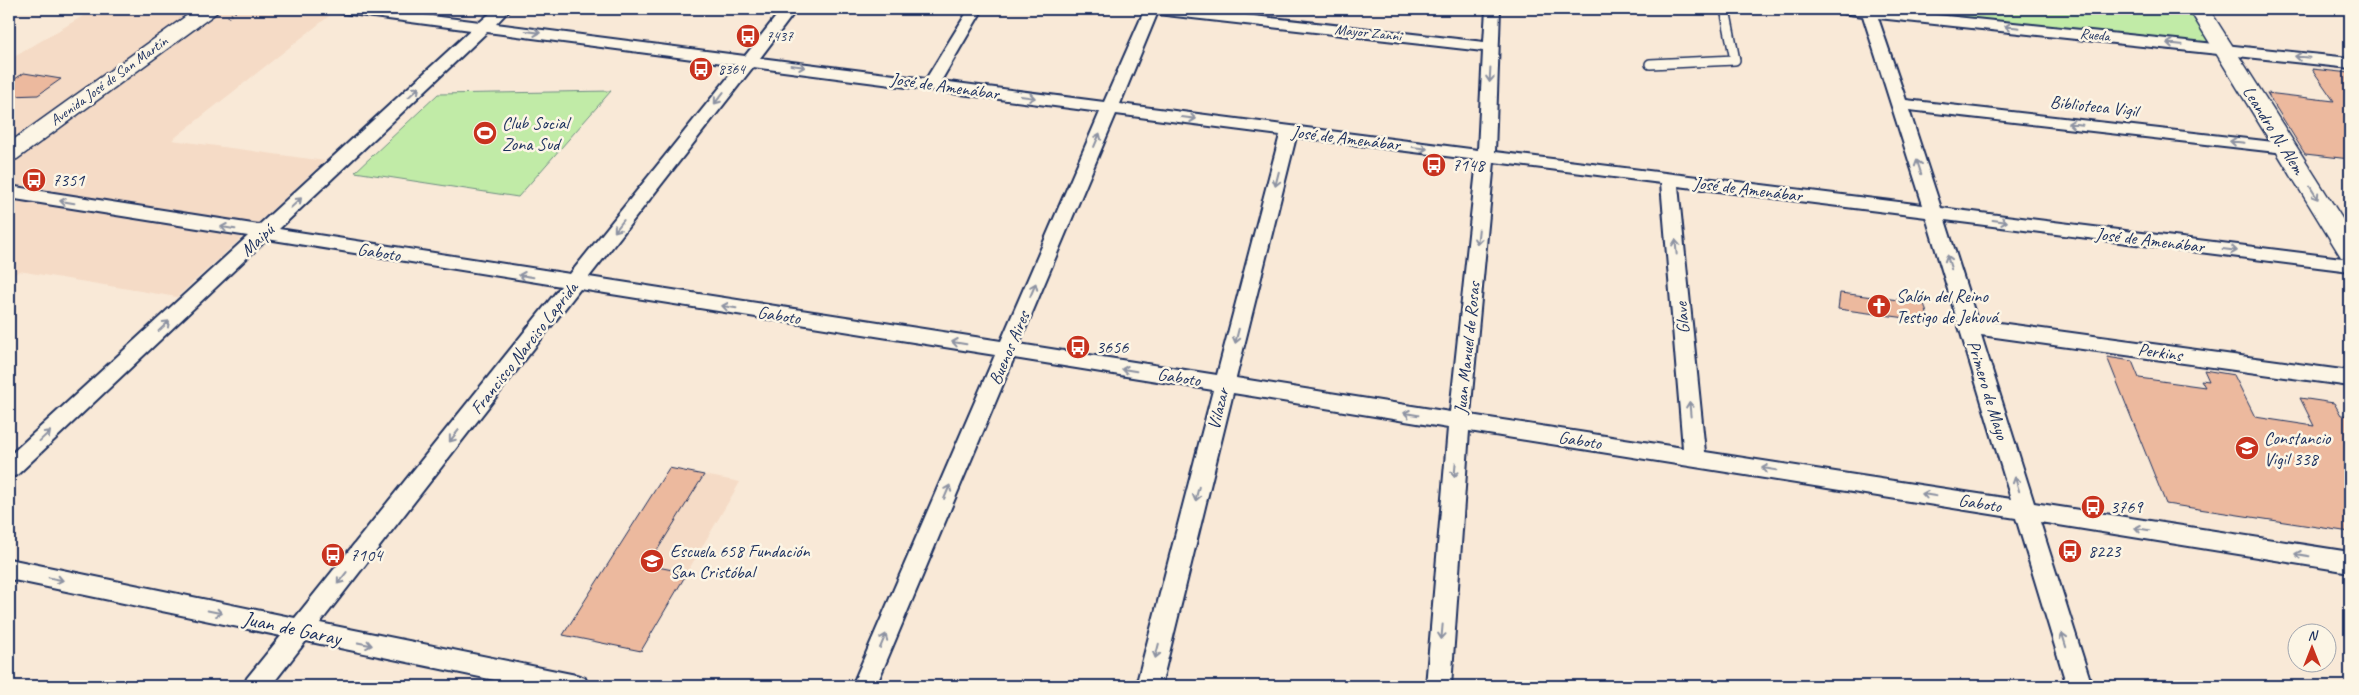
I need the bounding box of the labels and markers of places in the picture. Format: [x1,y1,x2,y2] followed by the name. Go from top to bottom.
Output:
[735,23,761,49] bus stop icon: 7437
[766,27,794,46] place label: 7437
[688,56,714,82] bus stop icon: 8364
[718,60,746,79] place label: 8364
[502,112,572,155] place label: Club Social Zona Sud
[472,120,498,146] sports icon: Club Social Zona Sud
[1421,152,1447,178] bus stop icon: 7148
[1452,154,1486,176] place label: 7148
[21,167,47,193] bus stop icon: 7351
[52,169,85,191] place label: 7351
[1896,285,2000,328] place label: Salón del Reino Testigo de Jehová
[1866,293,1892,319] church icon: Salón del Reino Testigo de Jehová
[1065,334,1091,360] bus stop icon: 3656
[1096,336,1129,358] place label: 3656
[2264,427,2332,470] place label: Constancio Vigil 338
[2234,435,2260,461] school or university icon: Constancio Vigil 338
[2080,494,2106,520] bus stop icon: 3769
[2110,496,2144,518] place label: 3769
[2057,538,2083,564] bus stop icon: 8223
[670,540,810,583] place label: Escuela 658 Fundación San Cristóbal
[2088,540,2122,562] place label: 8223
[320,542,346,568] bus stop icon: 7104
[350,544,384,566] place label: 7104
[639,548,665,574] school or university icon: Escuela 658 Fundación San Cristóbal

